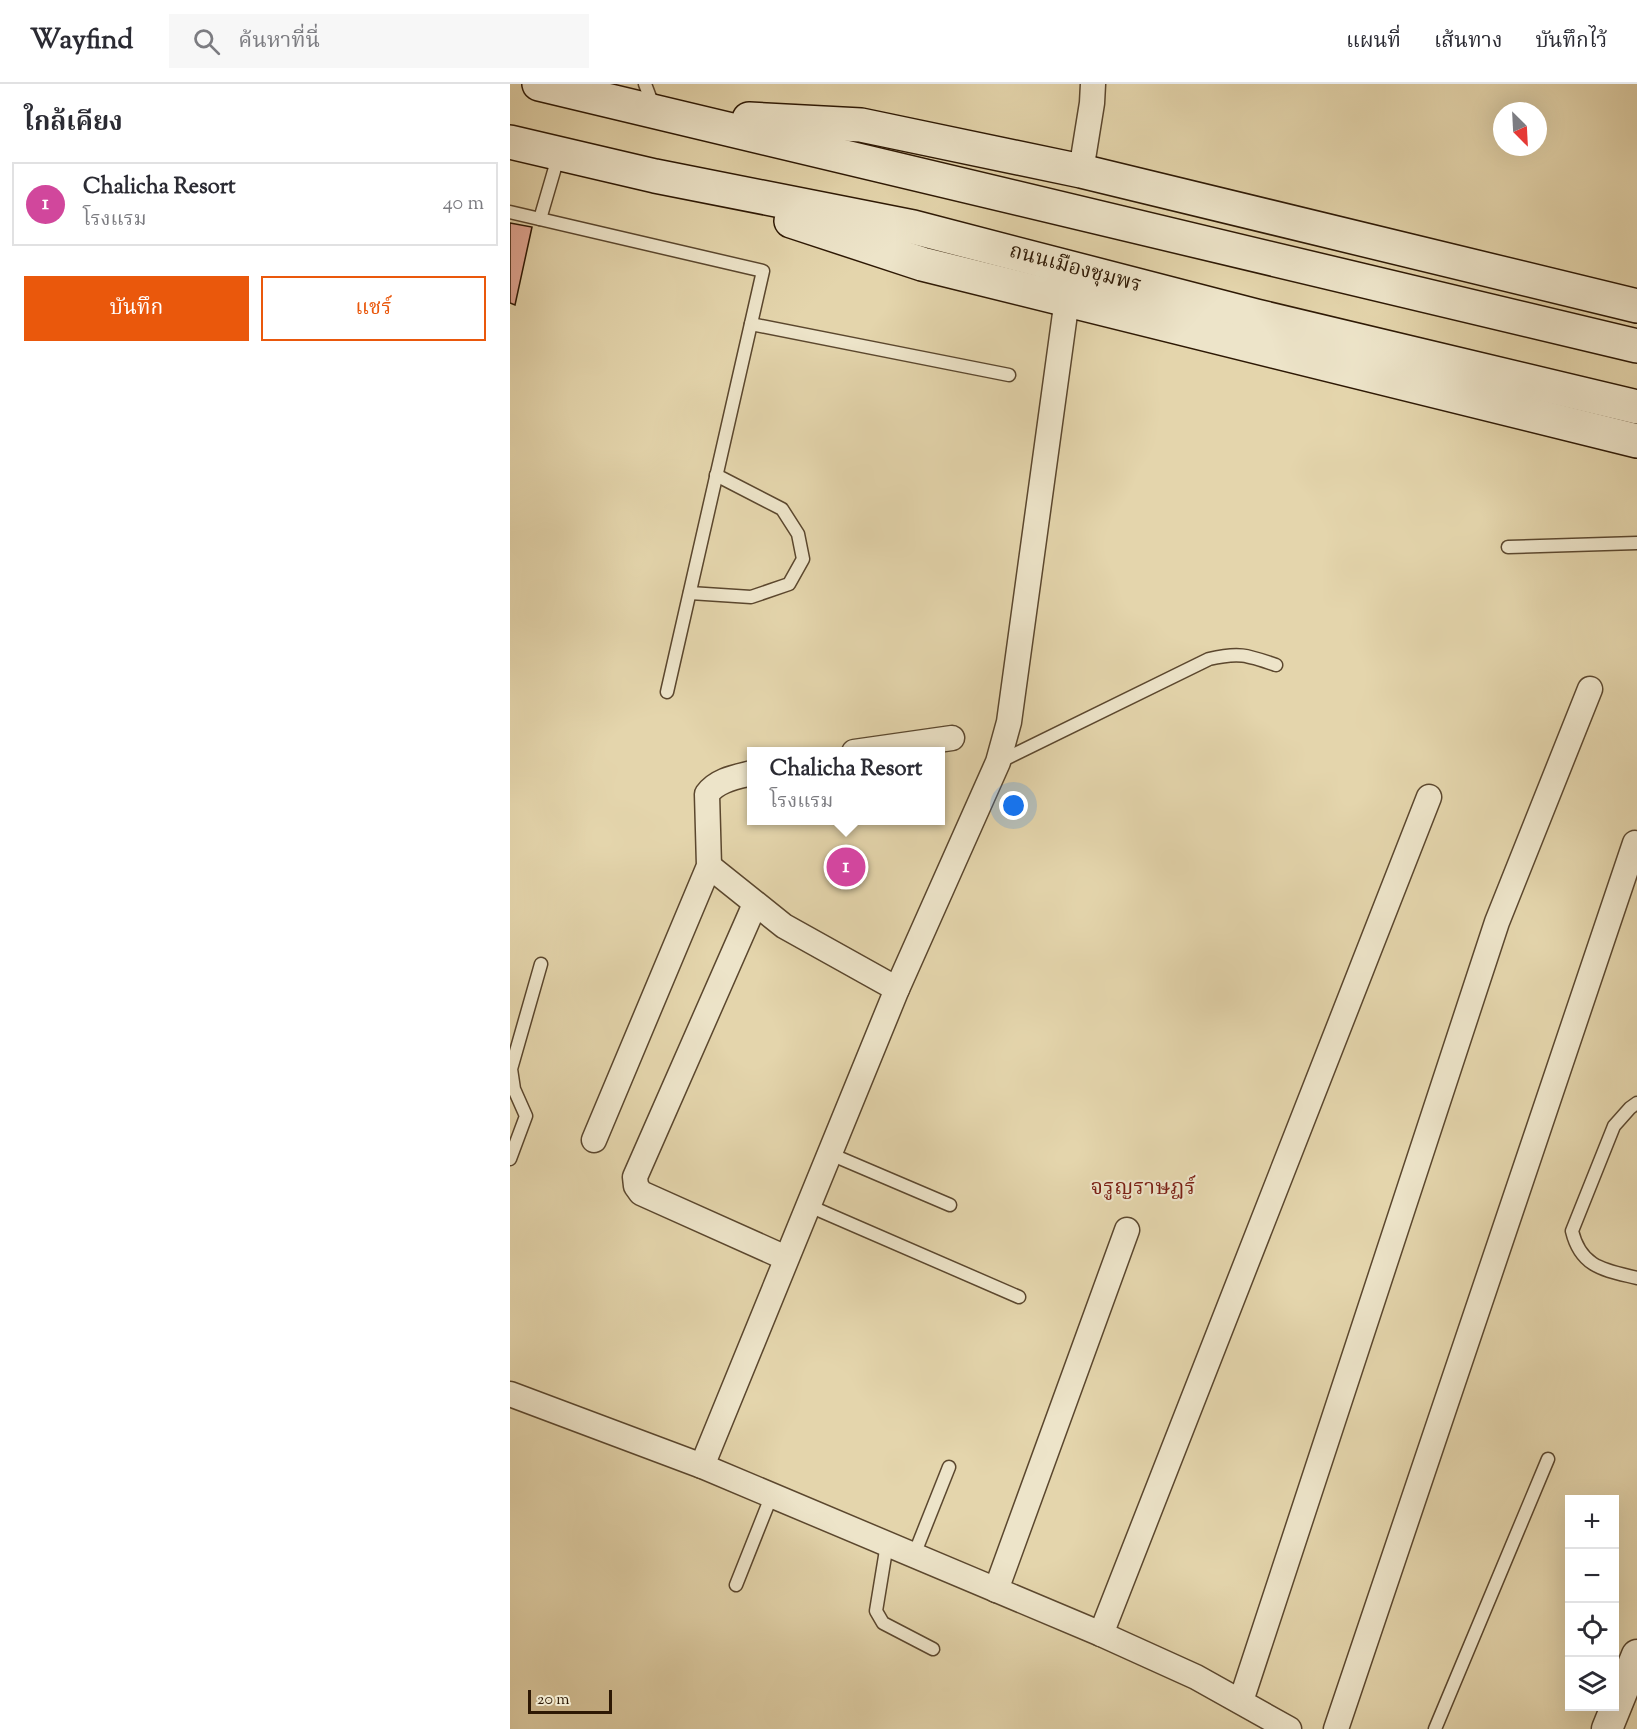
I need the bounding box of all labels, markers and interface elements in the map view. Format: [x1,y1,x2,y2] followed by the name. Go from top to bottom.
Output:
[169,14,589,68] search box
[30,21,133,61] text: Wayfind
[190,25,223,58] icon: search
[238,26,320,58] text: ค้นหาที่นี่
[1346,27,1401,57] text: แผนที่
[1434,27,1502,57] text: เส้นทาง
[1535,27,1607,57] text: บันทึกไว้
[1493,102,1547,156] north arrow
[24,105,123,142] text: ใกล้เคียง
[83,172,236,204] text: Chalicha Resort
[42,190,49,219] text: 1
[443,190,484,219] text: 40 m
[83,206,147,235] text: โรงแรม
[1006,237,1144,301] street label: ถนนเมืองชุมพร
[24,276,249,341] button: บันทึก
[261,276,486,341] button: แชร์
[747,747,945,825] popup
[770,754,922,786] text: Chalicha Resort
[770,788,833,817] text: โรงแรม
[999,791,1028,820] your location
[826,844,866,890] pin: 1
[1091,1173,1196,1205] district label: จรูญราษฎร์
[1565,1495,1619,1711] map controls
[1565,1495,1619,1549] button: +
[1565,1549,1619,1603] button: −
[1565,1603,1619,1657] button: locate
[1565,1657,1619,1711] button: layers
[528,1687,612,1714] scale bar
[537,1689,570,1712] text: 20 m

